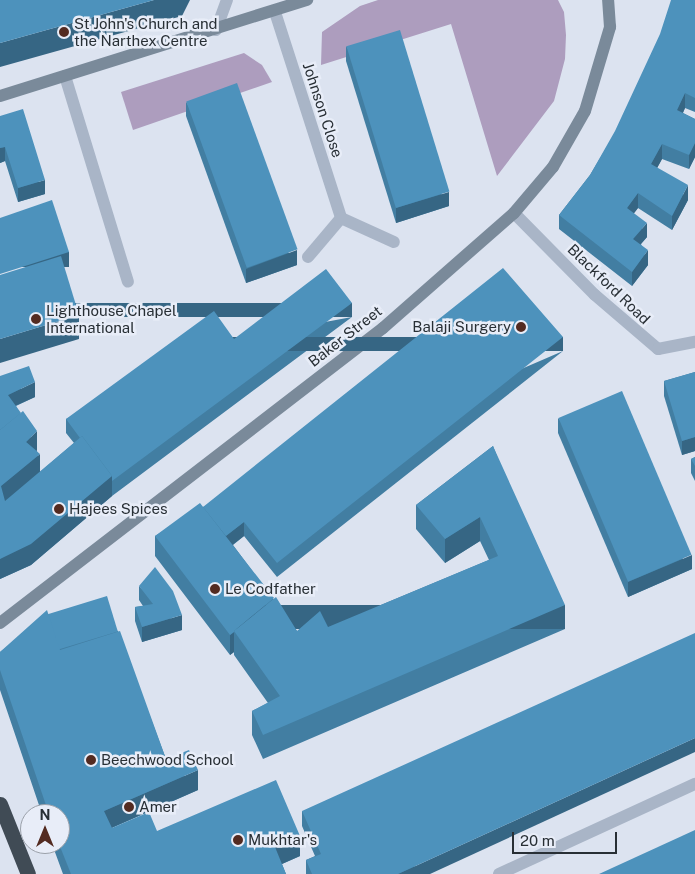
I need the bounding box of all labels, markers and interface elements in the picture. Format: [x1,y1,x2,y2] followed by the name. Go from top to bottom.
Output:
[74,14,218,49] place label: St John's Church and the Narthex Centre
[58,26,70,38] marker: St John's Church and the Narthex Centre
[299,60,347,160] street label: Johnson Close
[564,240,654,328] street label: Blackford Road
[46,301,177,336] place label: Lighthouse Chapel International
[305,302,385,370] street label: Baker Street
[30,313,42,325] marker: Lighthouse Chapel International
[412,318,511,336] place label: Balaji Surgery
[515,321,527,333] marker: Balaji Surgery
[69,500,168,518] place label: Hajees Spices
[53,503,65,515] marker: Hajees Spices
[225,580,316,598] place label: Le Codfather
[209,583,221,595] marker: Le Codfather
[101,751,234,769] place label: Beechwood School
[85,754,97,766] marker: Beechwood School
[139,798,177,816] place label: Amer
[123,801,135,813] marker: Amer
[20,804,70,854] north arrow
[40,807,50,823] text: N
[515,822,620,854] scale bar
[248,831,317,849] place label: Mukhtar's
[520,832,555,849] text: 20 m
[232,834,244,846] marker: Mukhtar's

